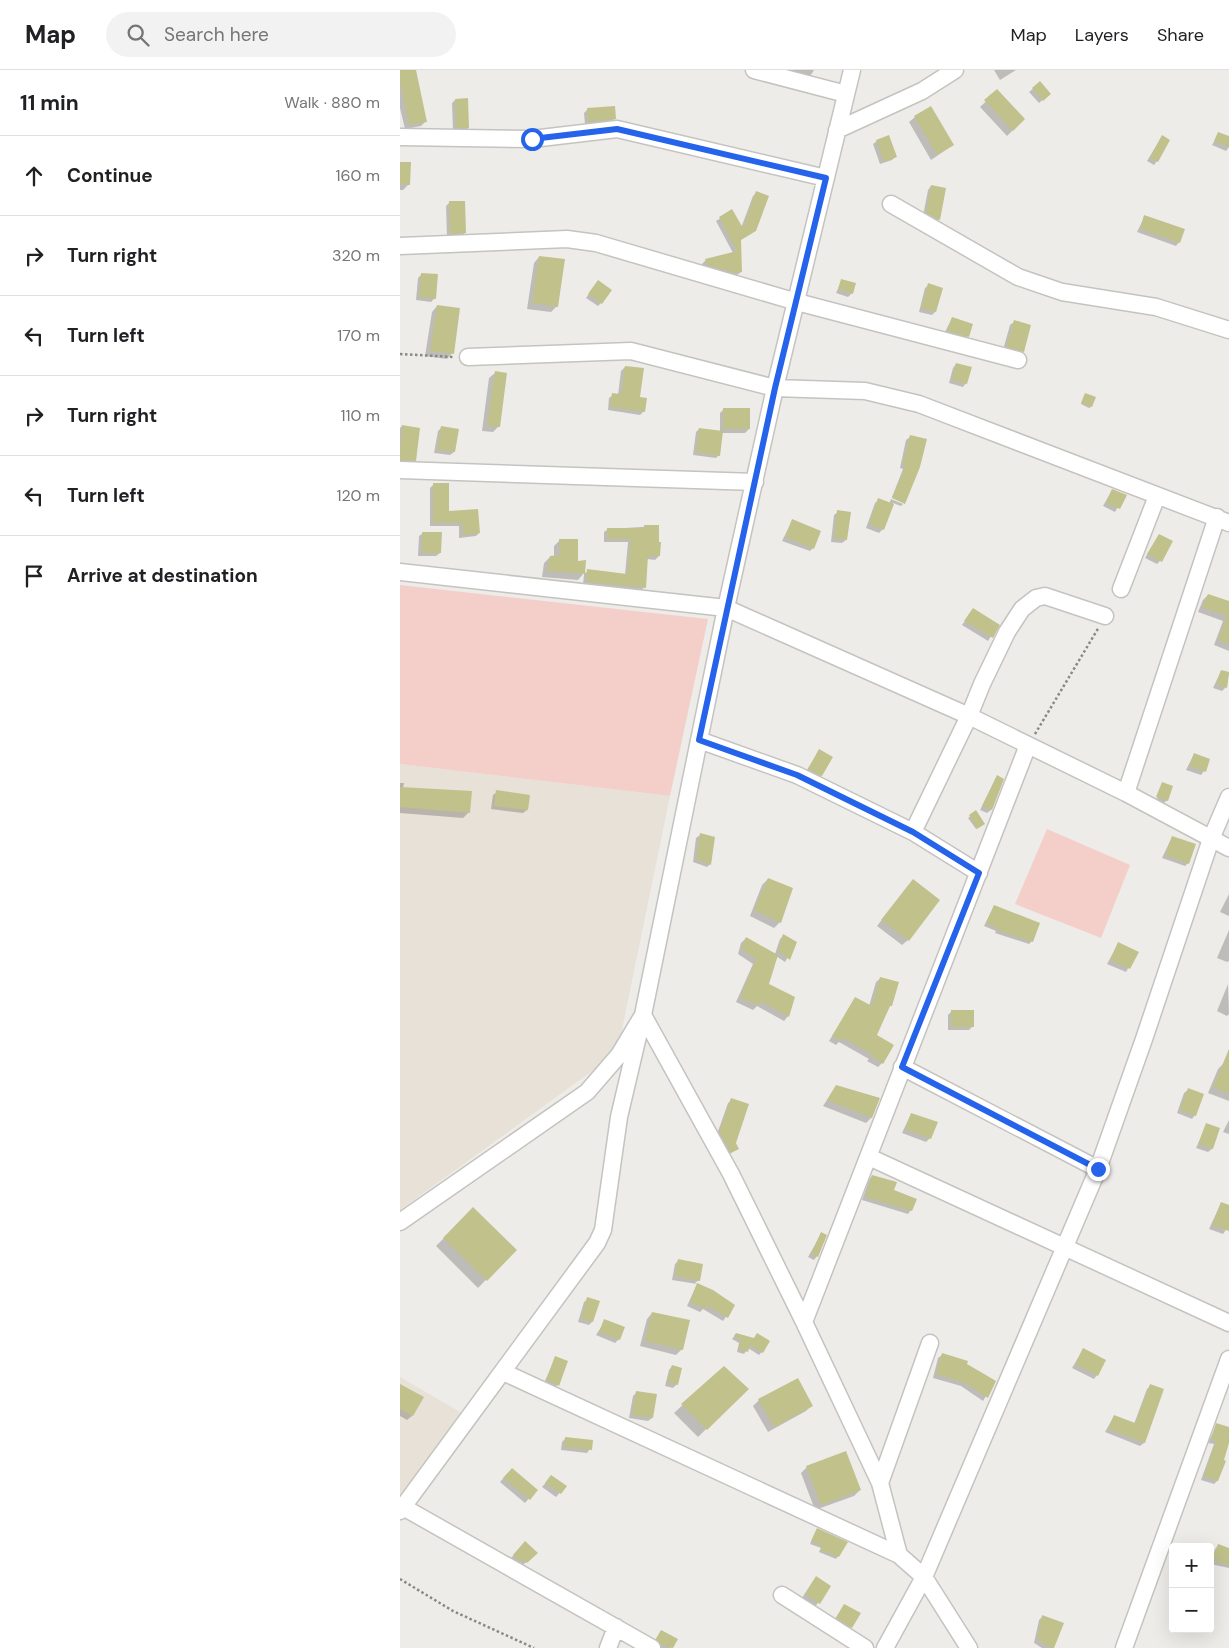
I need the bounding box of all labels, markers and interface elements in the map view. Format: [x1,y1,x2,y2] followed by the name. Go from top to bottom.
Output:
[106,12,456,57] search box
[25,19,76,50] text: Map
[124,21,152,49] icon: search
[164,22,269,47] text: Search here
[1011,23,1047,47] text: Map
[1075,23,1129,47] text: Layers
[1157,23,1204,47] text: Share
[20,89,79,117] text: 11 min
[284,92,380,113] text: Walk · 880 m
[521,128,544,151] route start
[20,162,48,190] icon: ahead
[67,163,153,188] text: Continue
[336,165,380,186] text: 160 m
[20,242,48,270] icon: right
[67,243,157,268] text: Turn right
[332,245,380,266] text: 320 m
[20,322,48,350] icon: left
[67,323,145,348] text: Turn left
[337,325,380,346] text: 170 m
[20,402,48,430] icon: right
[67,403,157,428] text: Turn right
[341,405,380,426] text: 110 m
[20,482,48,510] icon: left
[67,483,145,508] text: Turn left
[336,485,380,506] text: 120 m
[20,562,48,590] icon: arrive
[67,563,258,588] text: Arrive at destination
[1087,1158,1110,1181] route end
[1169,1543,1214,1633] map controls
[1169,1543,1214,1588] button: +
[1169,1588,1214,1633] button: −

